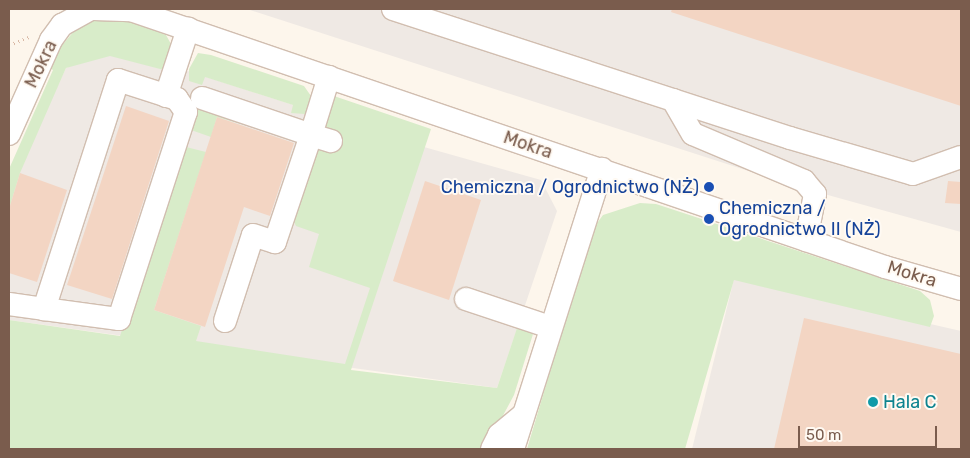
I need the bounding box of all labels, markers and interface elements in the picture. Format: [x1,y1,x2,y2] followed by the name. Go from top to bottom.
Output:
[20,37,62,91] street label: Mokra
[501,127,555,163] street label: Mokra
[441,176,699,198] place label: Chemiczna / Ogrodnictwo (NŻ)
[703,181,715,193] marker: Chemiczna / Ogrodnictwo (NŻ)
[719,198,881,240] place label: Chemiczna / Ogrodnictwo II (NŻ)
[703,213,715,225] marker: Chemiczna / Ogrodnictwo II (NŻ)
[885,256,939,292] street label: Mokra
[883,391,936,413] place label: Hala C
[867,396,879,408] marker: Hala C
[800,416,939,448] scale bar
[806,426,841,444] text: 50 m

